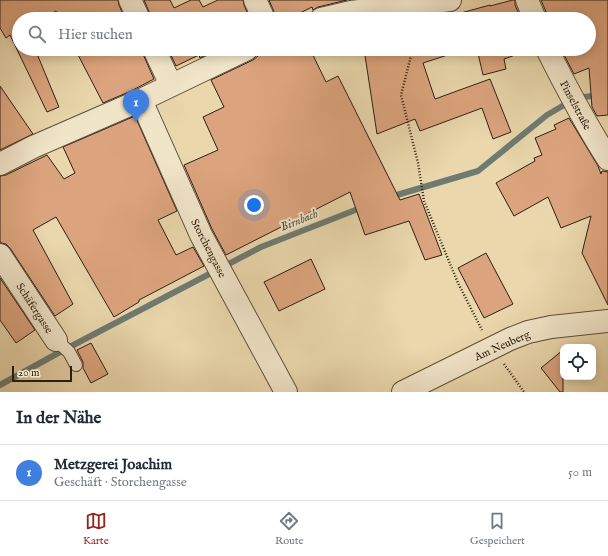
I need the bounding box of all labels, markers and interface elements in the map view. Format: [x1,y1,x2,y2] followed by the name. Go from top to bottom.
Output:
[12,12,596,56] search box
[26,23,48,45] icon: search
[58,25,133,44] text: Hier suchen
[556,78,594,133] street label: Pinselstraße
[123,89,149,122] pin: 1
[244,195,264,215] your location
[278,206,320,235] water label: Birnbach
[187,217,229,280] street label: Storchengasse
[13,281,56,336] street label: Schäfergasse
[472,327,533,365] street label: Am Neuberg
[560,344,596,380] map controls
[560,344,596,380] button: locate
[12,364,72,383] scale bar
[18,366,39,380] text: 20 m
[16,408,101,429] text: In der Nähe
[54,455,172,474] text: Metzgerei Joachim
[27,464,31,481] text: 1
[568,464,592,481] text: 50 m
[54,474,187,491] text: Geschäft · Storchengasse
[83,510,109,548] tab: Karte
[275,510,304,548] tab: Route
[470,510,525,548] tab: Gespeichert

